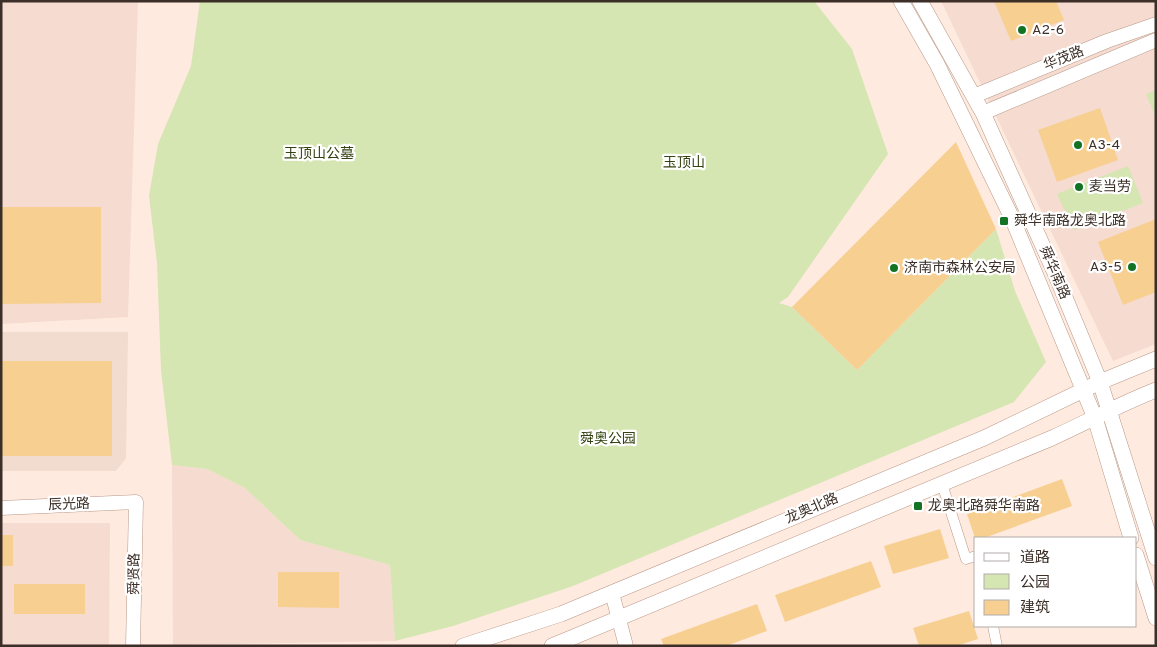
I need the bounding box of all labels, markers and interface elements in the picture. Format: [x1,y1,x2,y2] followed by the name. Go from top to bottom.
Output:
[1032,22,1064,39] place label: A2-6
[1016,24,1028,36] marker: A2-6
[1041,42,1087,75] street label: 华茂路
[1088,137,1120,154] place label: A3-4
[1072,139,1084,151] marker: A3-4
[284,146,354,163] park label: 玉顶山公墓
[663,155,705,172] park label: 玉顶山
[1089,179,1131,196] place label: 麦当劳
[1073,181,1085,193] marker: 麦当劳
[1014,212,1126,230] place label: 舜华南路龙奥北路
[998,215,1010,227] marker: 舜华南路龙奥北路
[1035,244,1074,302] street label: 舜华南路
[1090,259,1122,276] place label: A3-5
[904,260,1016,277] place label: 济南市森林公安局
[1126,261,1138,273] marker: A3-5
[888,262,900,274] marker: 济南市森林公安局
[580,430,636,448] park label: 舜奥公园
[783,489,841,528] street label: 龙奥北路
[48,496,90,514] street label: 辰光路
[928,497,1040,515] place label: 龙奥北路舜华南路
[912,500,924,512] marker: 龙奥北路舜华南路
[974,537,1137,627] legend
[1020,549,1050,568] text: 道路
[126,553,144,595] street label: 舜贤路
[1020,574,1050,593] text: 公园
[1020,599,1050,618] text: 建筑

